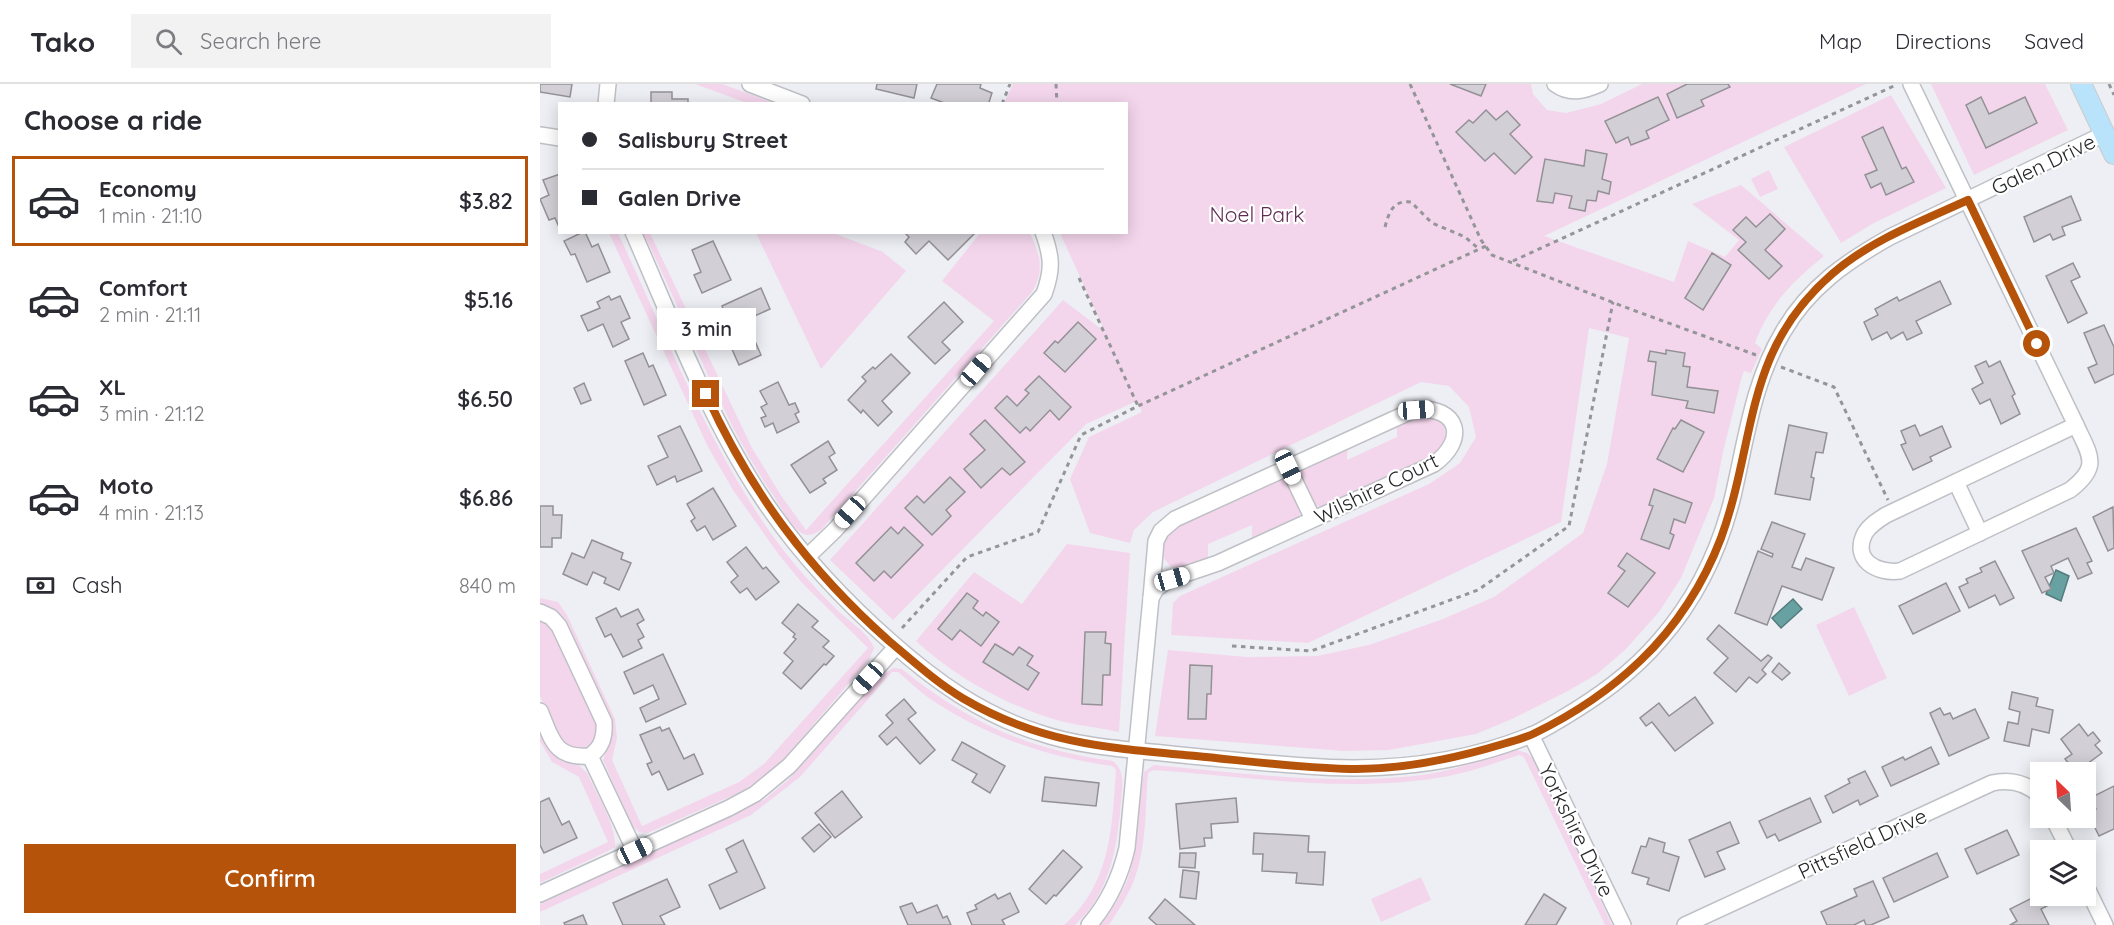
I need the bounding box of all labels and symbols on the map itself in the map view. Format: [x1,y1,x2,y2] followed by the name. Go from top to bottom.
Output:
[1987,128,2099,200] street label: Galen Drive
[1210,201,1304,227] park label: Noel Park
[656,307,756,349] callout: 3 min
[2023,330,2050,357] route start
[957,351,995,389] car
[692,380,719,407] route end
[1397,400,1435,420] car
[1272,447,1304,487] car
[1310,447,1442,529] street label: Wilshire Court
[831,493,869,531] car
[1152,565,1192,593] car
[849,659,887,697] car
[1534,759,1620,901] street label: Yorkshire Drive
[2030,762,2096,828] north arrow
[1793,802,1931,884] street label: Pittsfield Drive
[615,835,655,867] car

